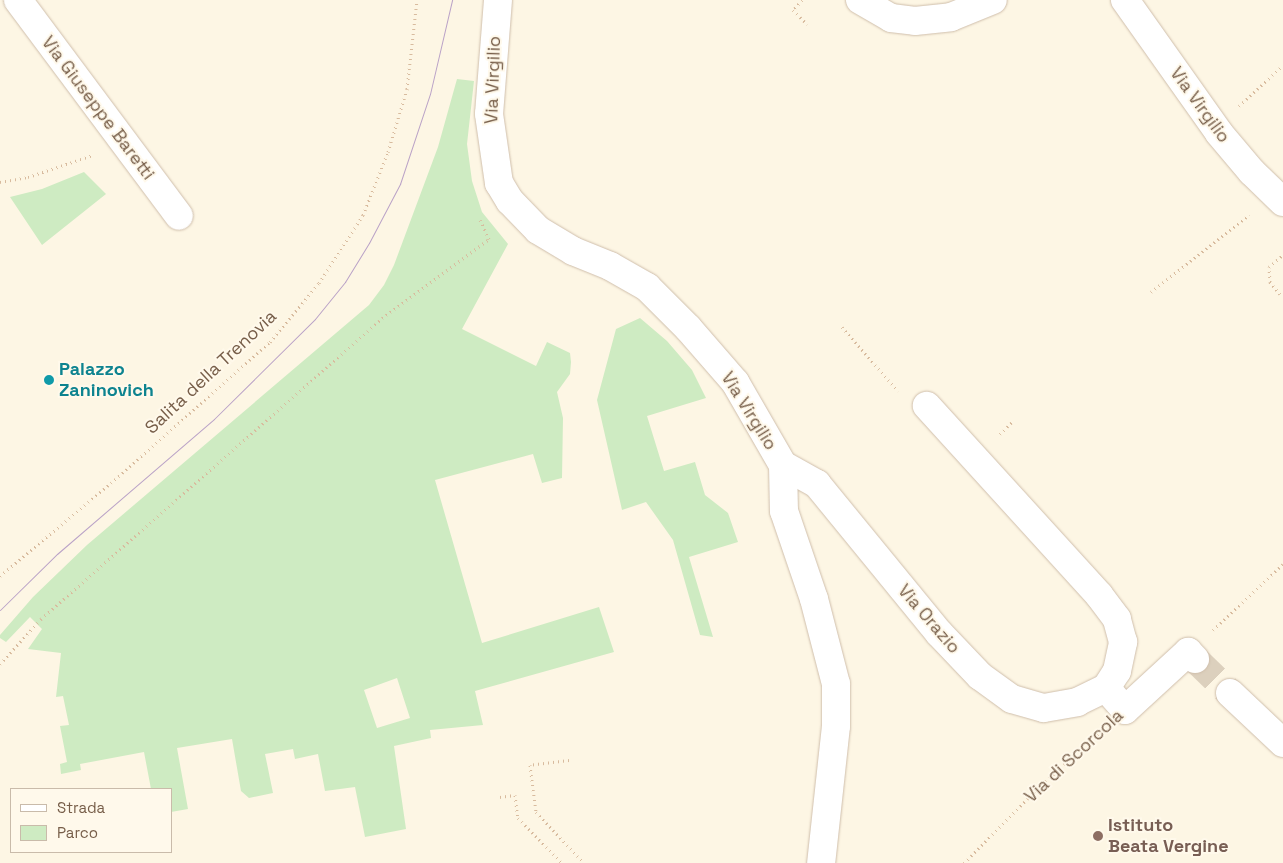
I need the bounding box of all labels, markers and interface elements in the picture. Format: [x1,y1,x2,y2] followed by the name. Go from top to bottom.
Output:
[37,32,159,184] street label: Via Giuseppe Baretti
[481,35,505,125] street label: Via Virgilio
[1165,63,1235,147] street label: Via Virgilio
[141,305,281,439] street label: Salita della Trenovia
[59,359,154,402] place label: Palazzo Zaninovich
[716,368,782,454] street label: Via Virgilio
[43,374,55,386] marker: Palazzo Zaninovich
[893,580,965,658] street label: Via Orazio
[1020,705,1128,807] street label: Via di Scorcola
[10,788,172,853] legend
[57,798,105,817] text: Strada
[1108,815,1229,858] place label: Istituto Beata Vergine
[57,823,98,842] text: Parco
[1092,830,1104,842] marker: Istituto Beata Vergine

